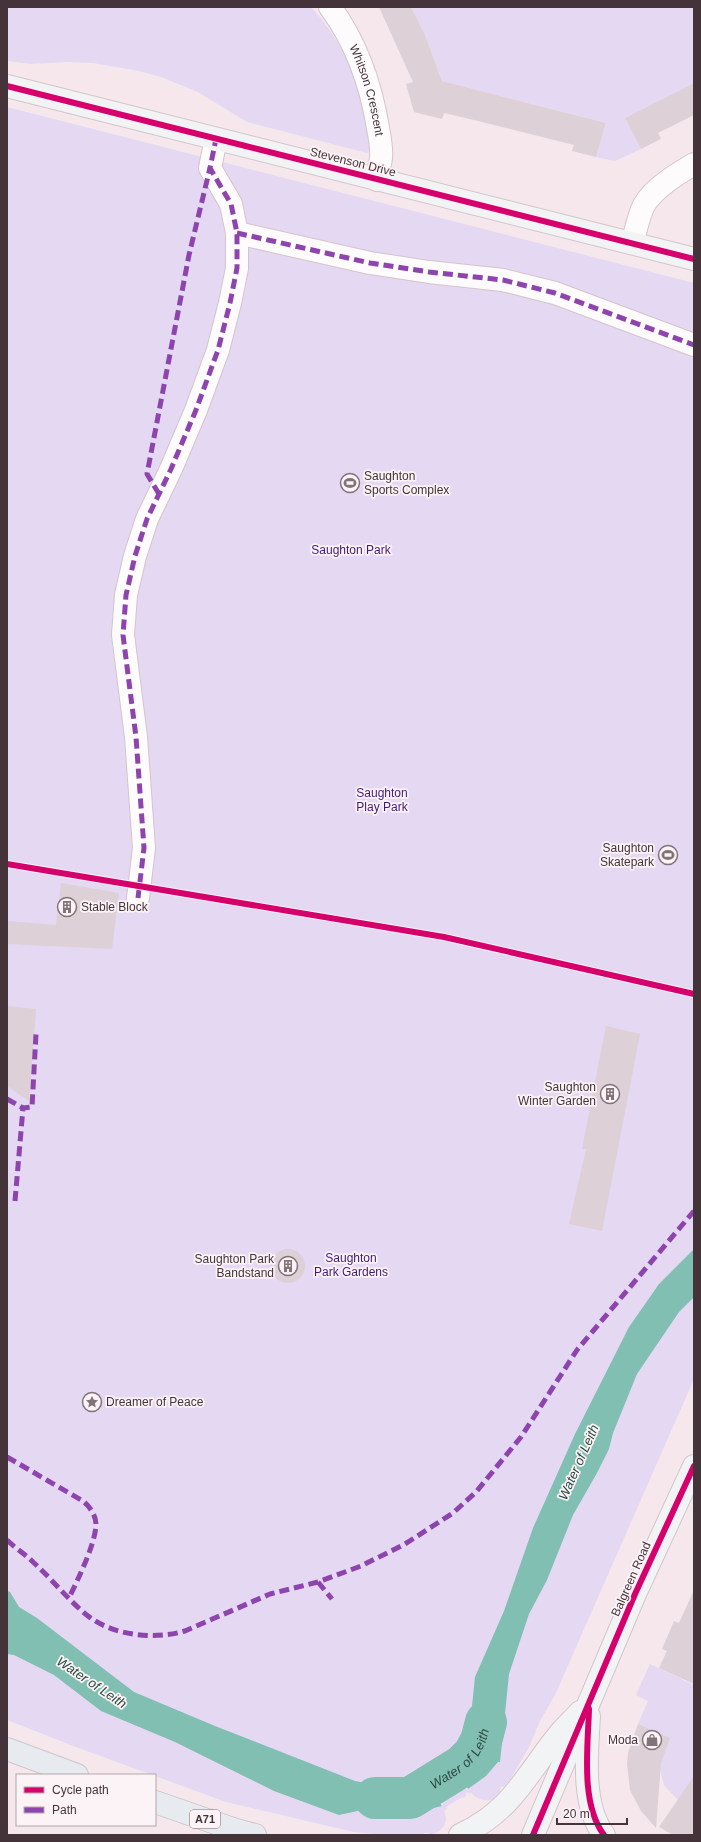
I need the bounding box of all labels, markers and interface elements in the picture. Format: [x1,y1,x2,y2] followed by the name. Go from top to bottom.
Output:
[347,42,387,138] street label: Whitson Crescent
[309,145,398,180] street label: Stevenson Drive
[364,469,449,497] place label: Saughton Sports Complex
[339,472,361,494] sports icon: Saughton Sports Complex
[311,543,392,557] park label: Saughton Park
[356,786,409,814] park label: Saughton Play Park
[600,841,655,869] place label: Saughton Skatepark
[657,844,679,866] sports icon: Saughton Skatepark
[56,896,78,918] building icon: Stable Block
[81,900,149,914] place label: Stable Block
[518,1080,596,1108] place label: Saughton Winter Garden
[599,1083,621,1105] building icon: Saughton Winter Garden
[314,1251,388,1279] park label: Saughton Park Gardens
[195,1252,275,1280] place label: Saughton Park Bandstand
[277,1255,299,1277] building icon: Saughton Park Bandstand
[81,1391,103,1413] place icon: Dreamer of Peace
[106,1395,204,1409] place label: Dreamer of Peace
[555,1422,602,1502] water label: Water of Leith
[608,1540,654,1618] street label: Balgreen Road
[54,1654,129,1711] water label: Water of Leith
[427,1727,492,1792] water label: Water of Leith
[641,1729,663,1751] shop icon: Moda
[608,1733,638,1747] place label: Moda
[16,1774,156,1826] legend
[52,1783,109,1797] text: Cycle path
[557,1800,627,1826] scale bar
[52,1803,77,1817] text: Path
[563,1807,590,1821] text: 20 m
[190,1810,220,1828] road number: A71

